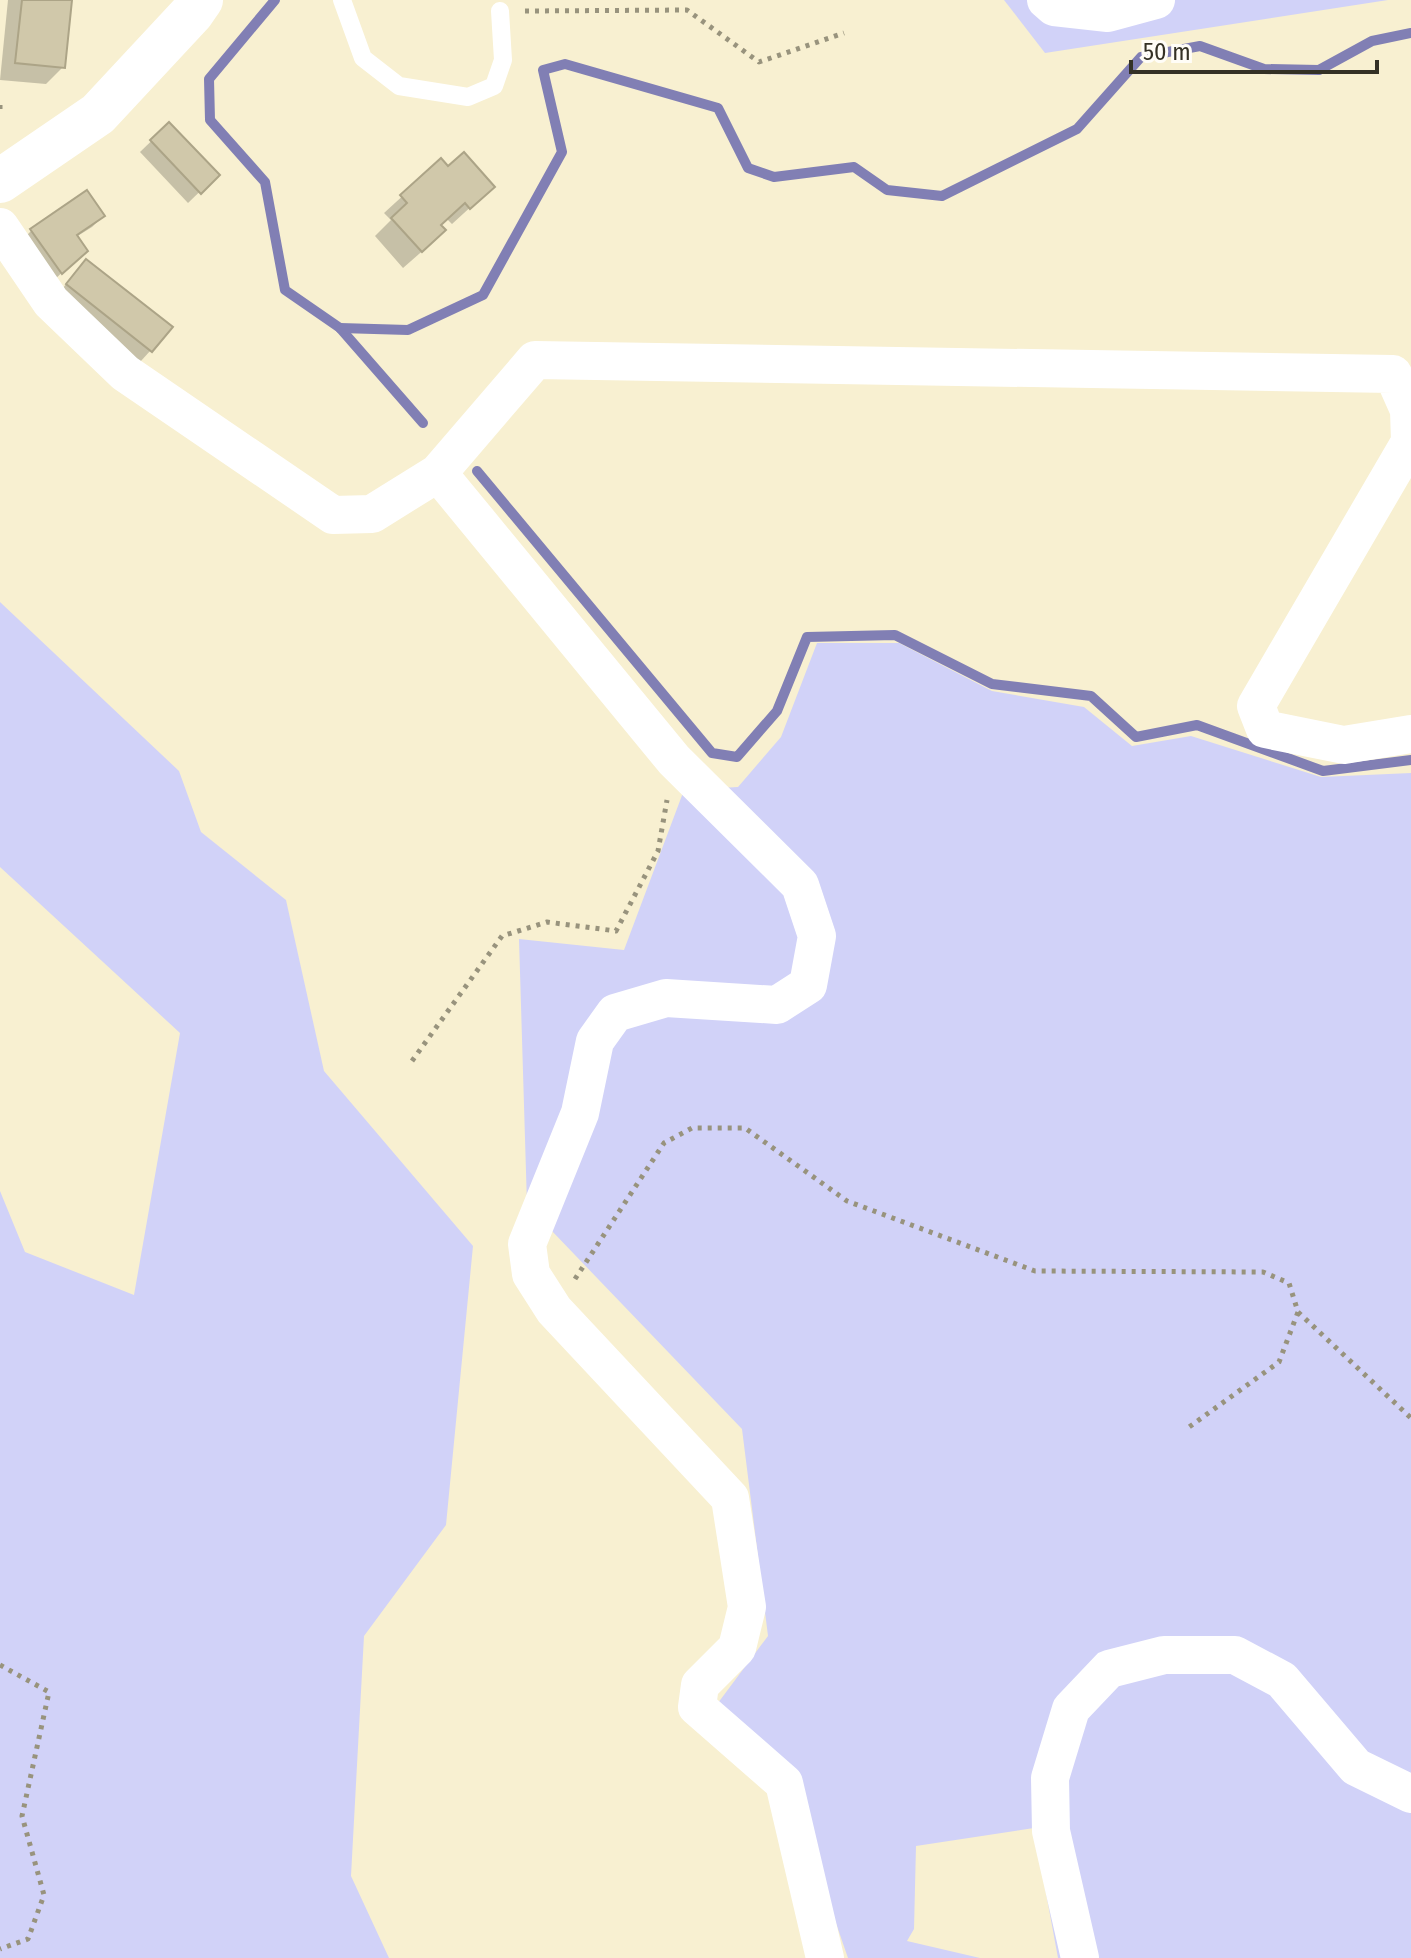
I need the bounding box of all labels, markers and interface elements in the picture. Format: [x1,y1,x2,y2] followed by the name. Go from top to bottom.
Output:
[1131,24,1377,74] scale bar
[1143,38,1191,66] text: 50 m

